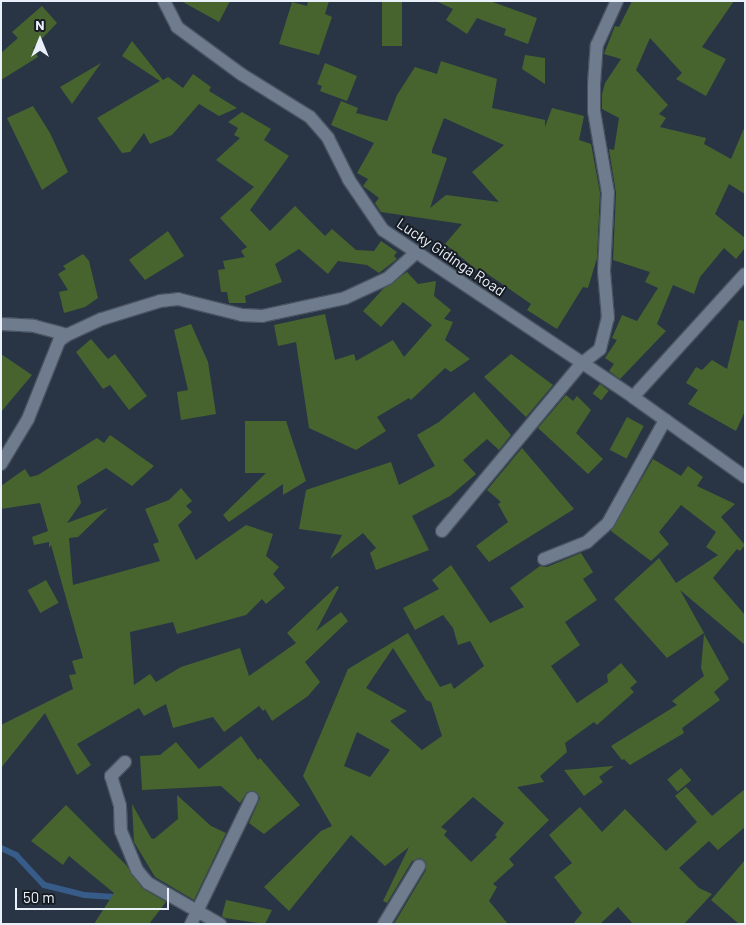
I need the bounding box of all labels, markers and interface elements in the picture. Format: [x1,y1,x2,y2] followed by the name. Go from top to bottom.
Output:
[15,15,65,65] north arrow
[35,16,45,33] text: N
[393,214,509,300] street label: Lucky Gidinga Road
[18,878,171,910] scale bar
[23,888,55,906] text: 50 m

